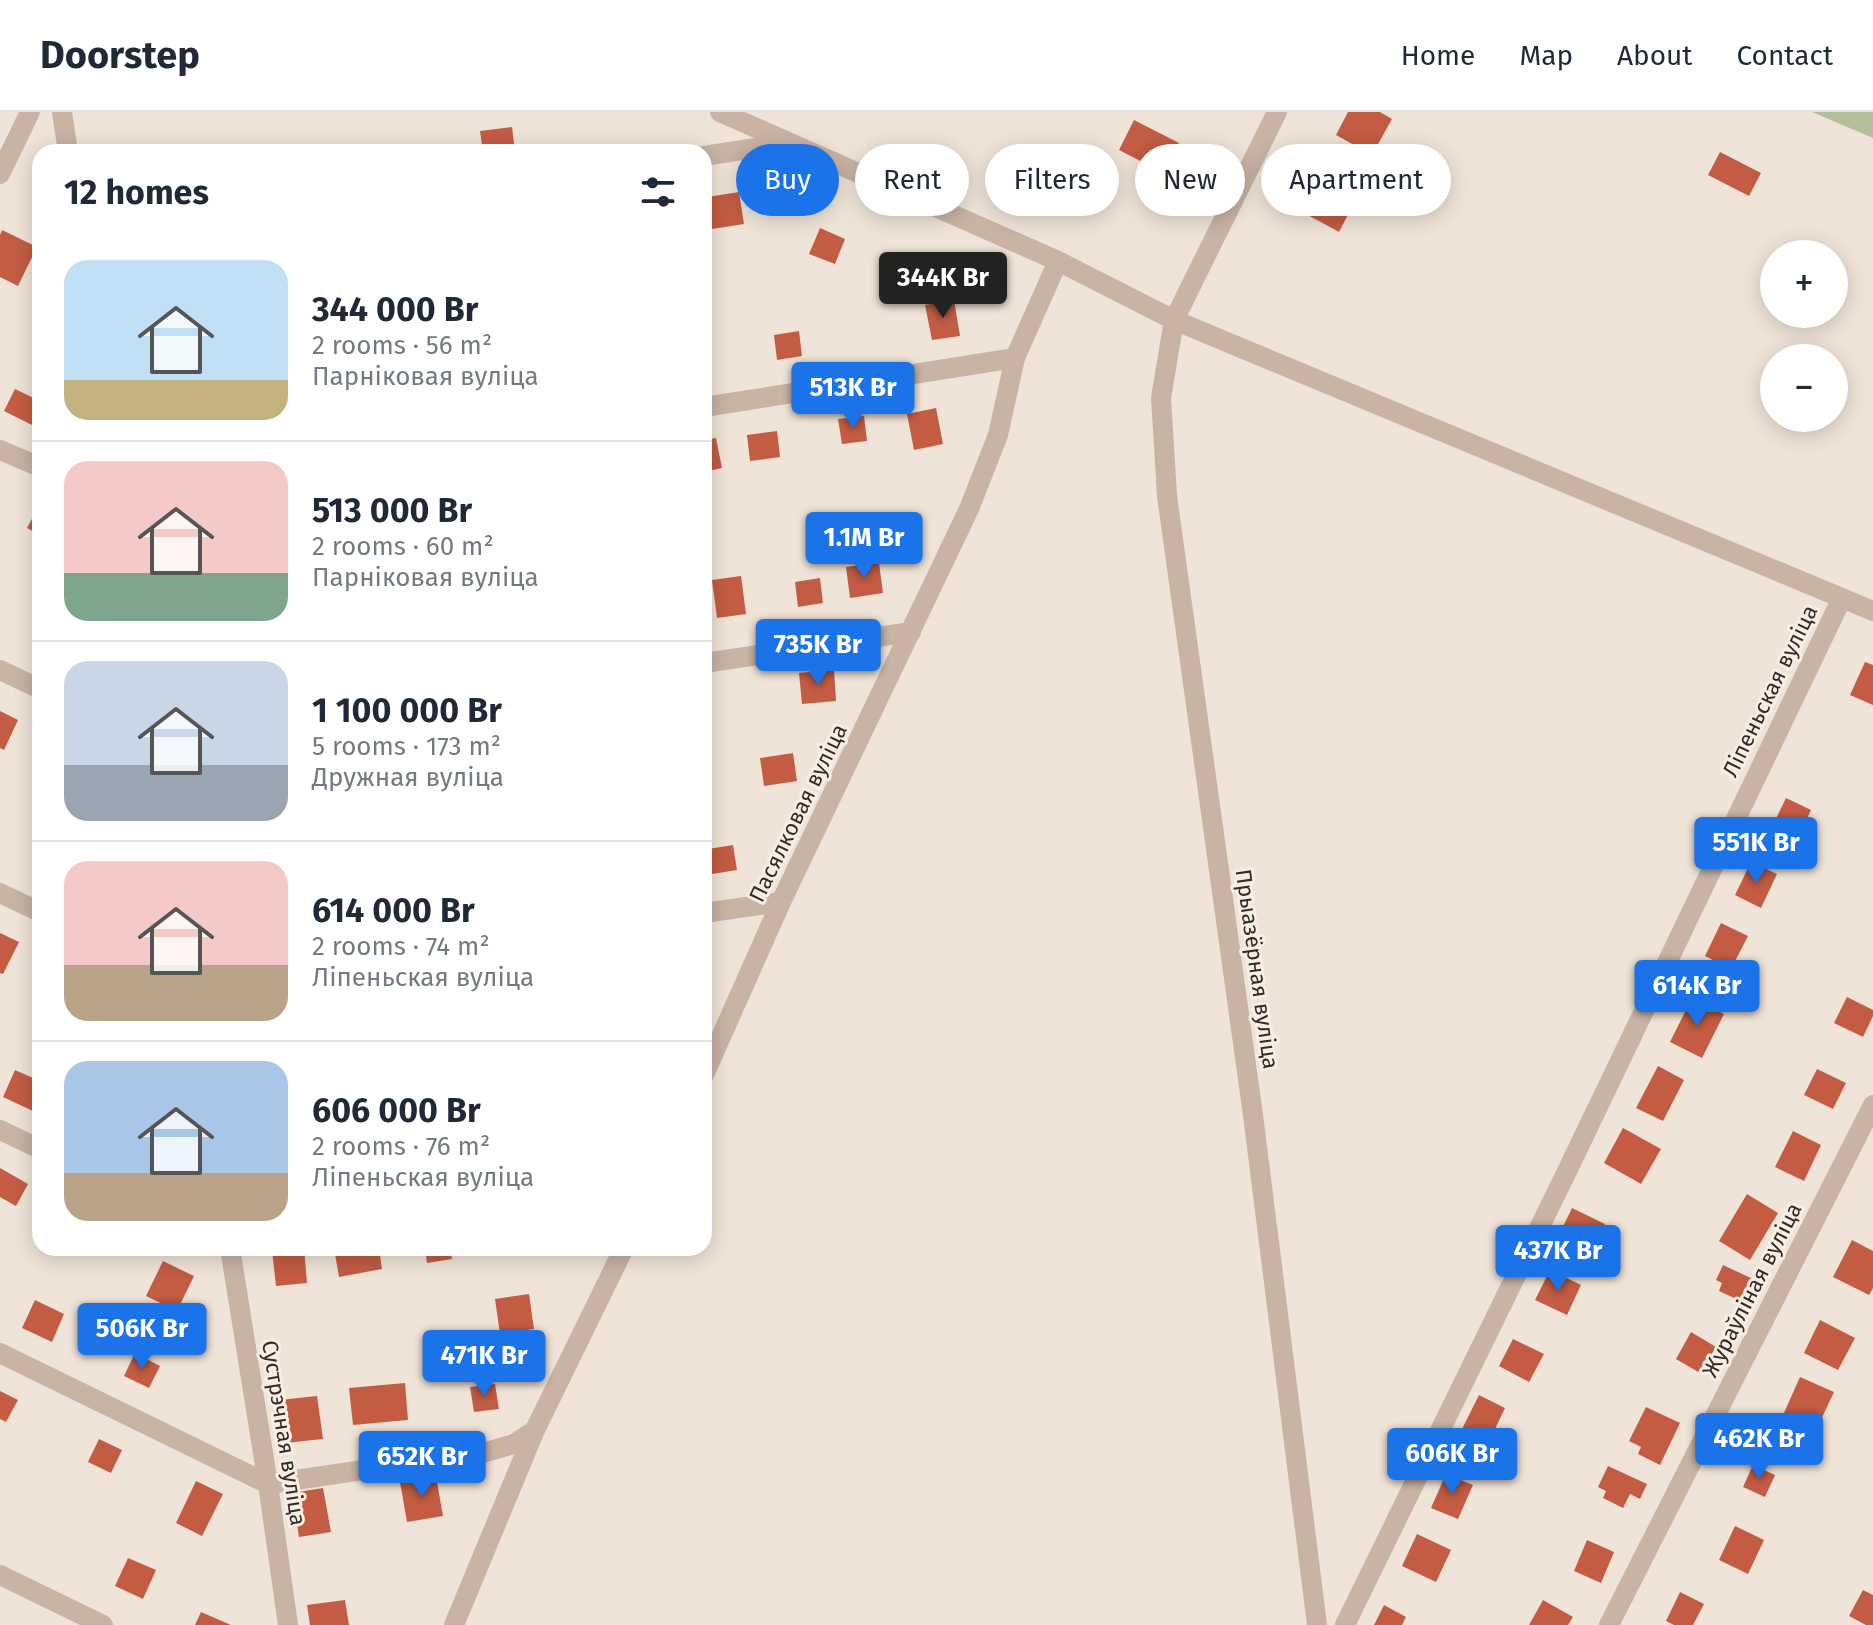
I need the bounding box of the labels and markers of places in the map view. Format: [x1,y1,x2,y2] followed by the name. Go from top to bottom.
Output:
[869,252,1017,320] pin: 344K Br
[779,362,927,430] pin: 513K Br
[790,512,938,580] pin: 1.1M Br
[744,619,892,687] pin: 735K Br
[1682,817,1830,885] pin: 551K Br
[1623,960,1771,1028] pin: 614K Br
[1484,1225,1632,1293] pin: 437K Br
[68,1303,216,1371] pin: 506K Br
[410,1330,558,1398] pin: 471K Br
[1685,1413,1833,1481] pin: 462K Br
[1378,1428,1526,1496] pin: 606K Br
[348,1431,496,1499] pin: 652K Br

